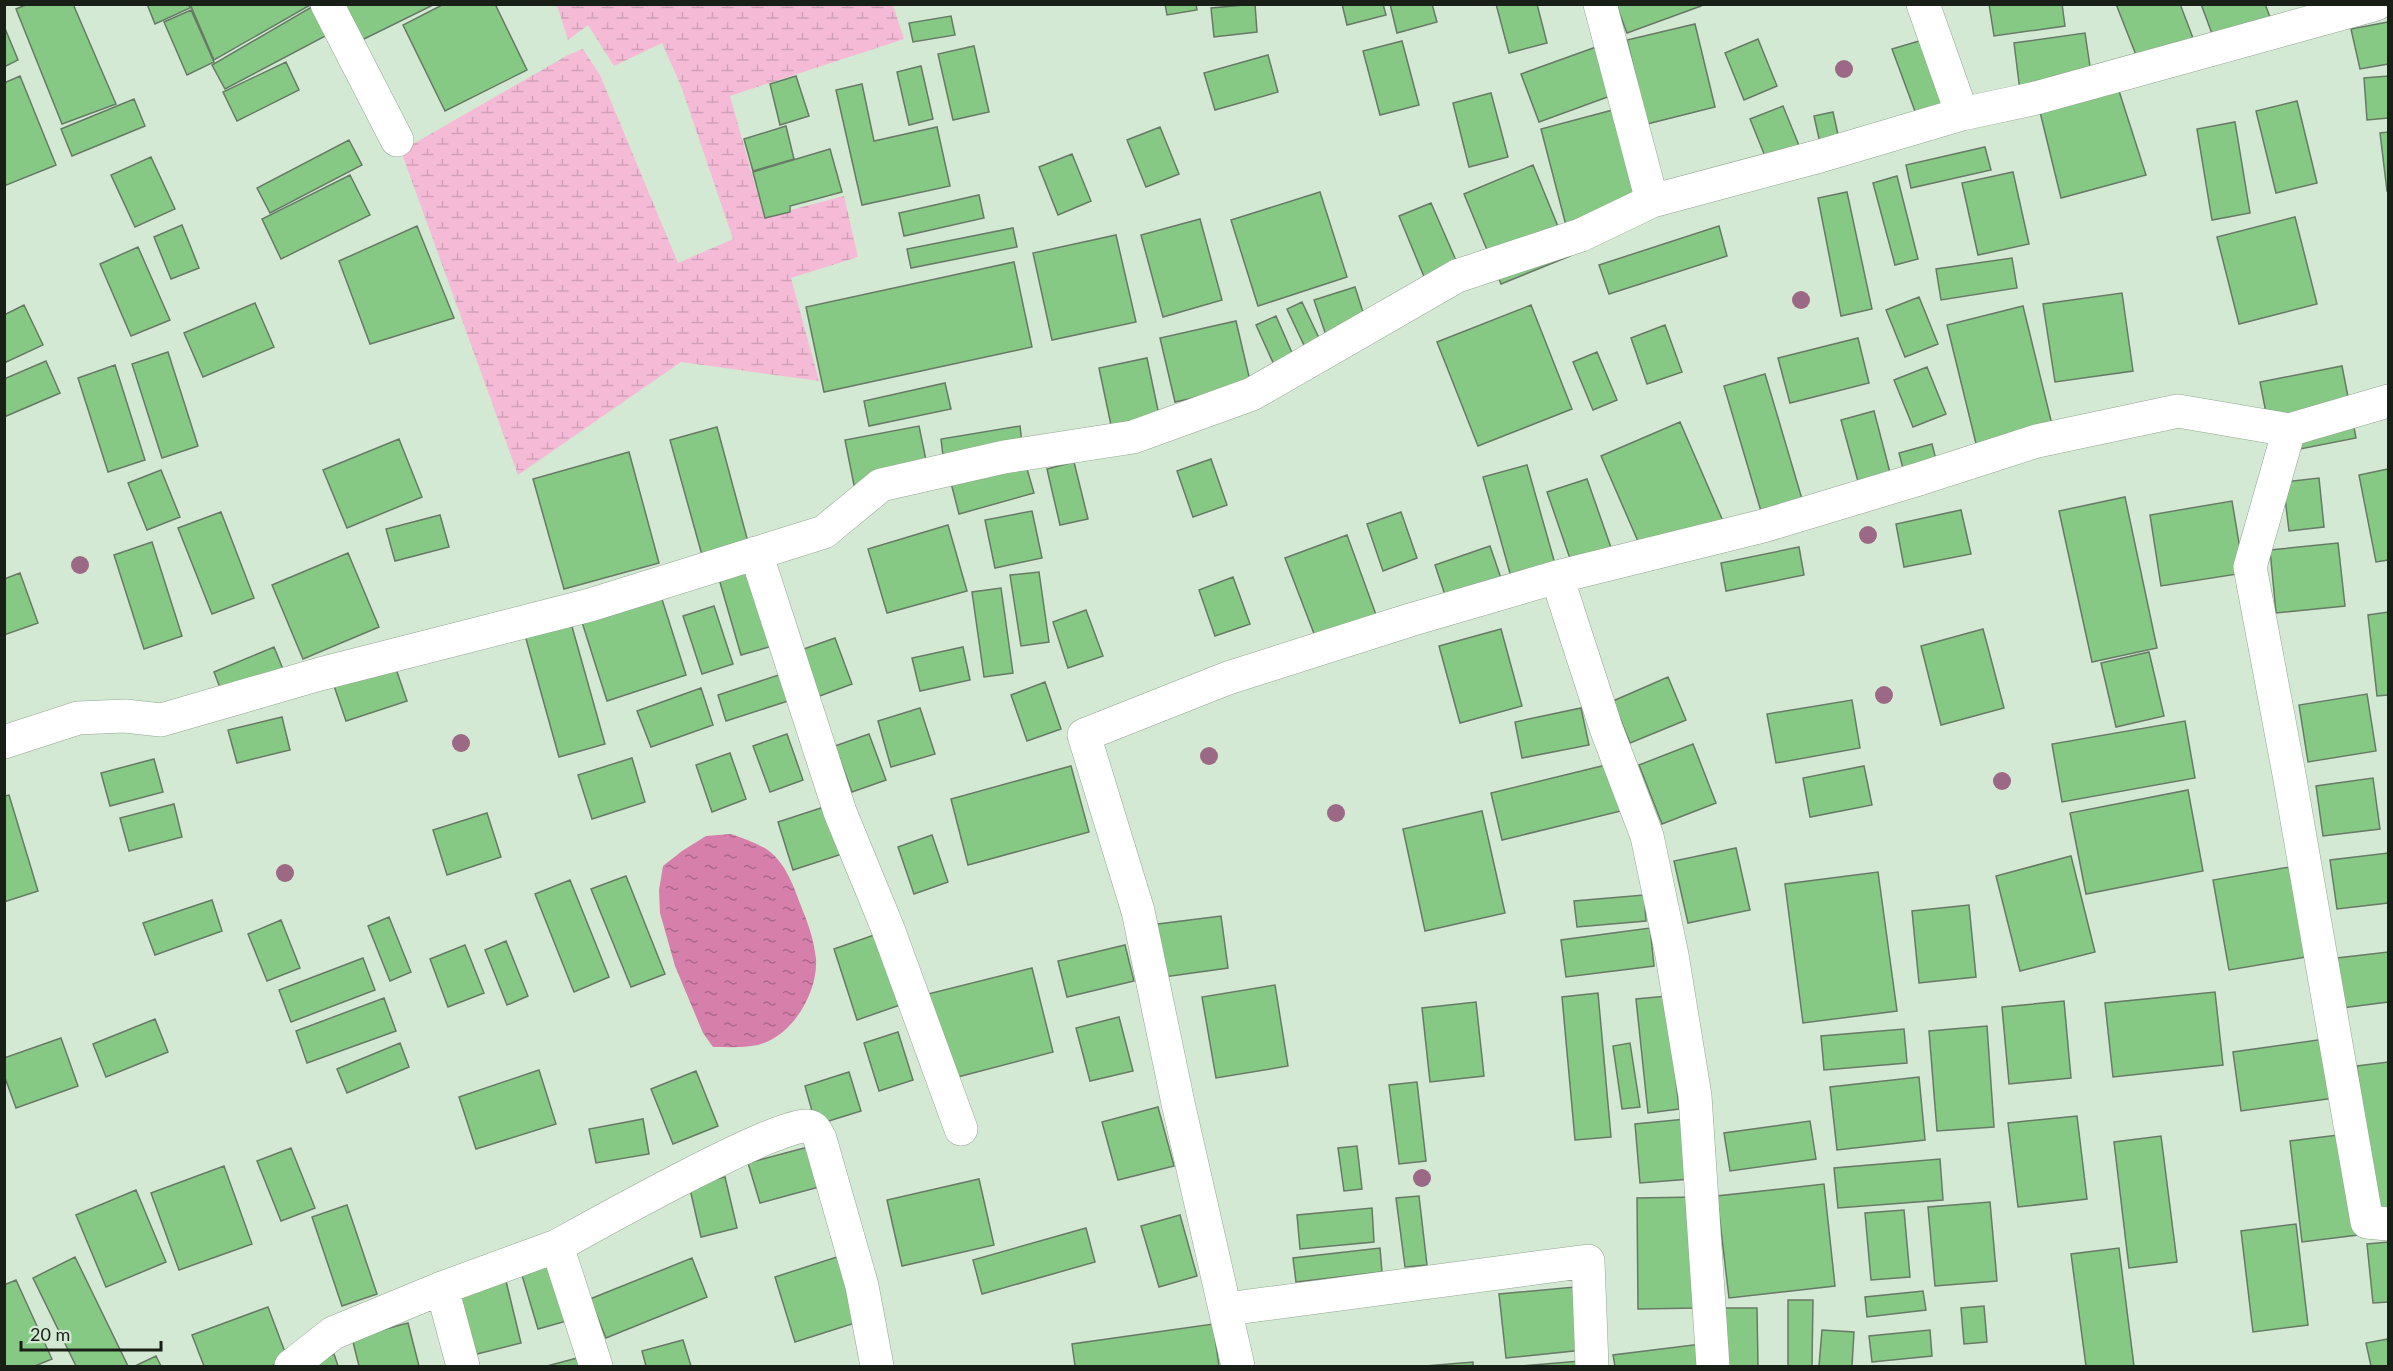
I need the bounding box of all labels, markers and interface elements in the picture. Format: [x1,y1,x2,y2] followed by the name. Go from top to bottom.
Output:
[21,1314,160,1352] scale bar
[30,1323,70,1345] text: 20 m

